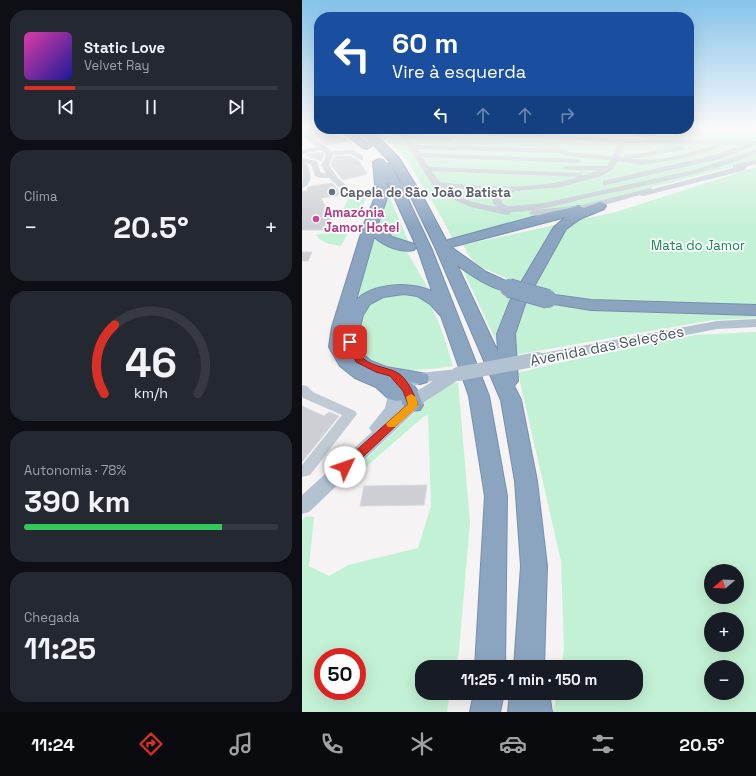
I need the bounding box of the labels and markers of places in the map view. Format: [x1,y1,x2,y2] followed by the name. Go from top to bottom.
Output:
[340,184,511,201] place label: Capela de São João Batista
[327,187,337,197] marker: Capela de São João Batista
[324,204,399,236] place label: Amazónia Jamor Hotel
[311,214,321,224] marker: Amazónia Jamor Hotel
[333,325,367,359] pin

